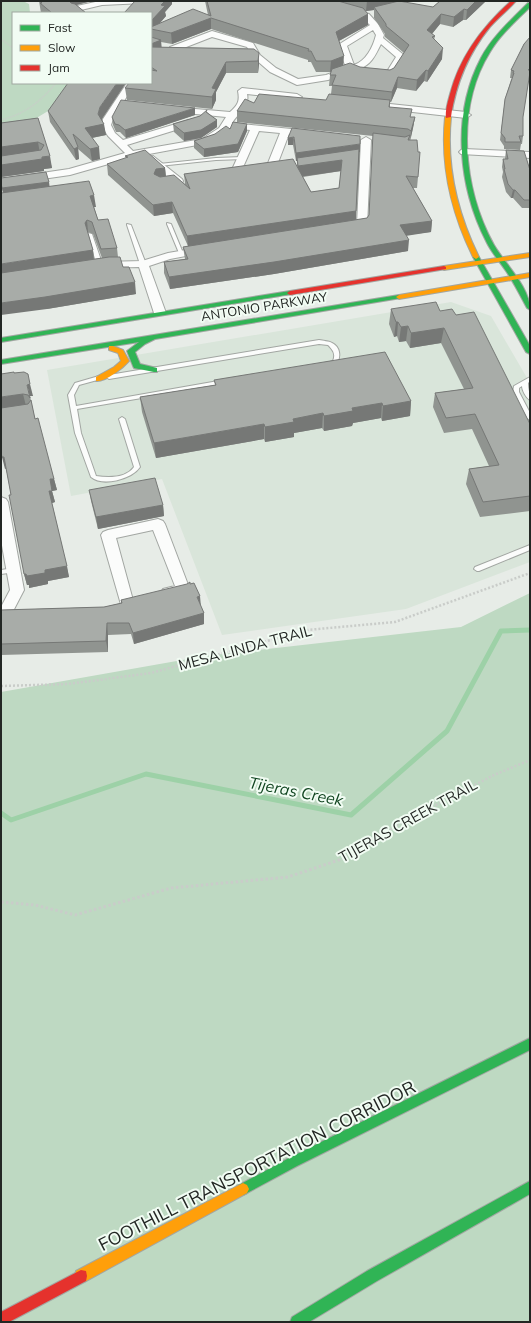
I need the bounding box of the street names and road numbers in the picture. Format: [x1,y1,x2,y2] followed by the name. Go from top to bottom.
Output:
[200,288,329,324] street label: ANTONIO PARKWAY
[176,621,314,674] street label: MESA LINDA TRAIL
[335,775,480,866] street label: TIJERAS CREEK TRAIL
[94,1075,419,1256] street label: FOOTHILL TRANSPORTATION CORRIDOR

